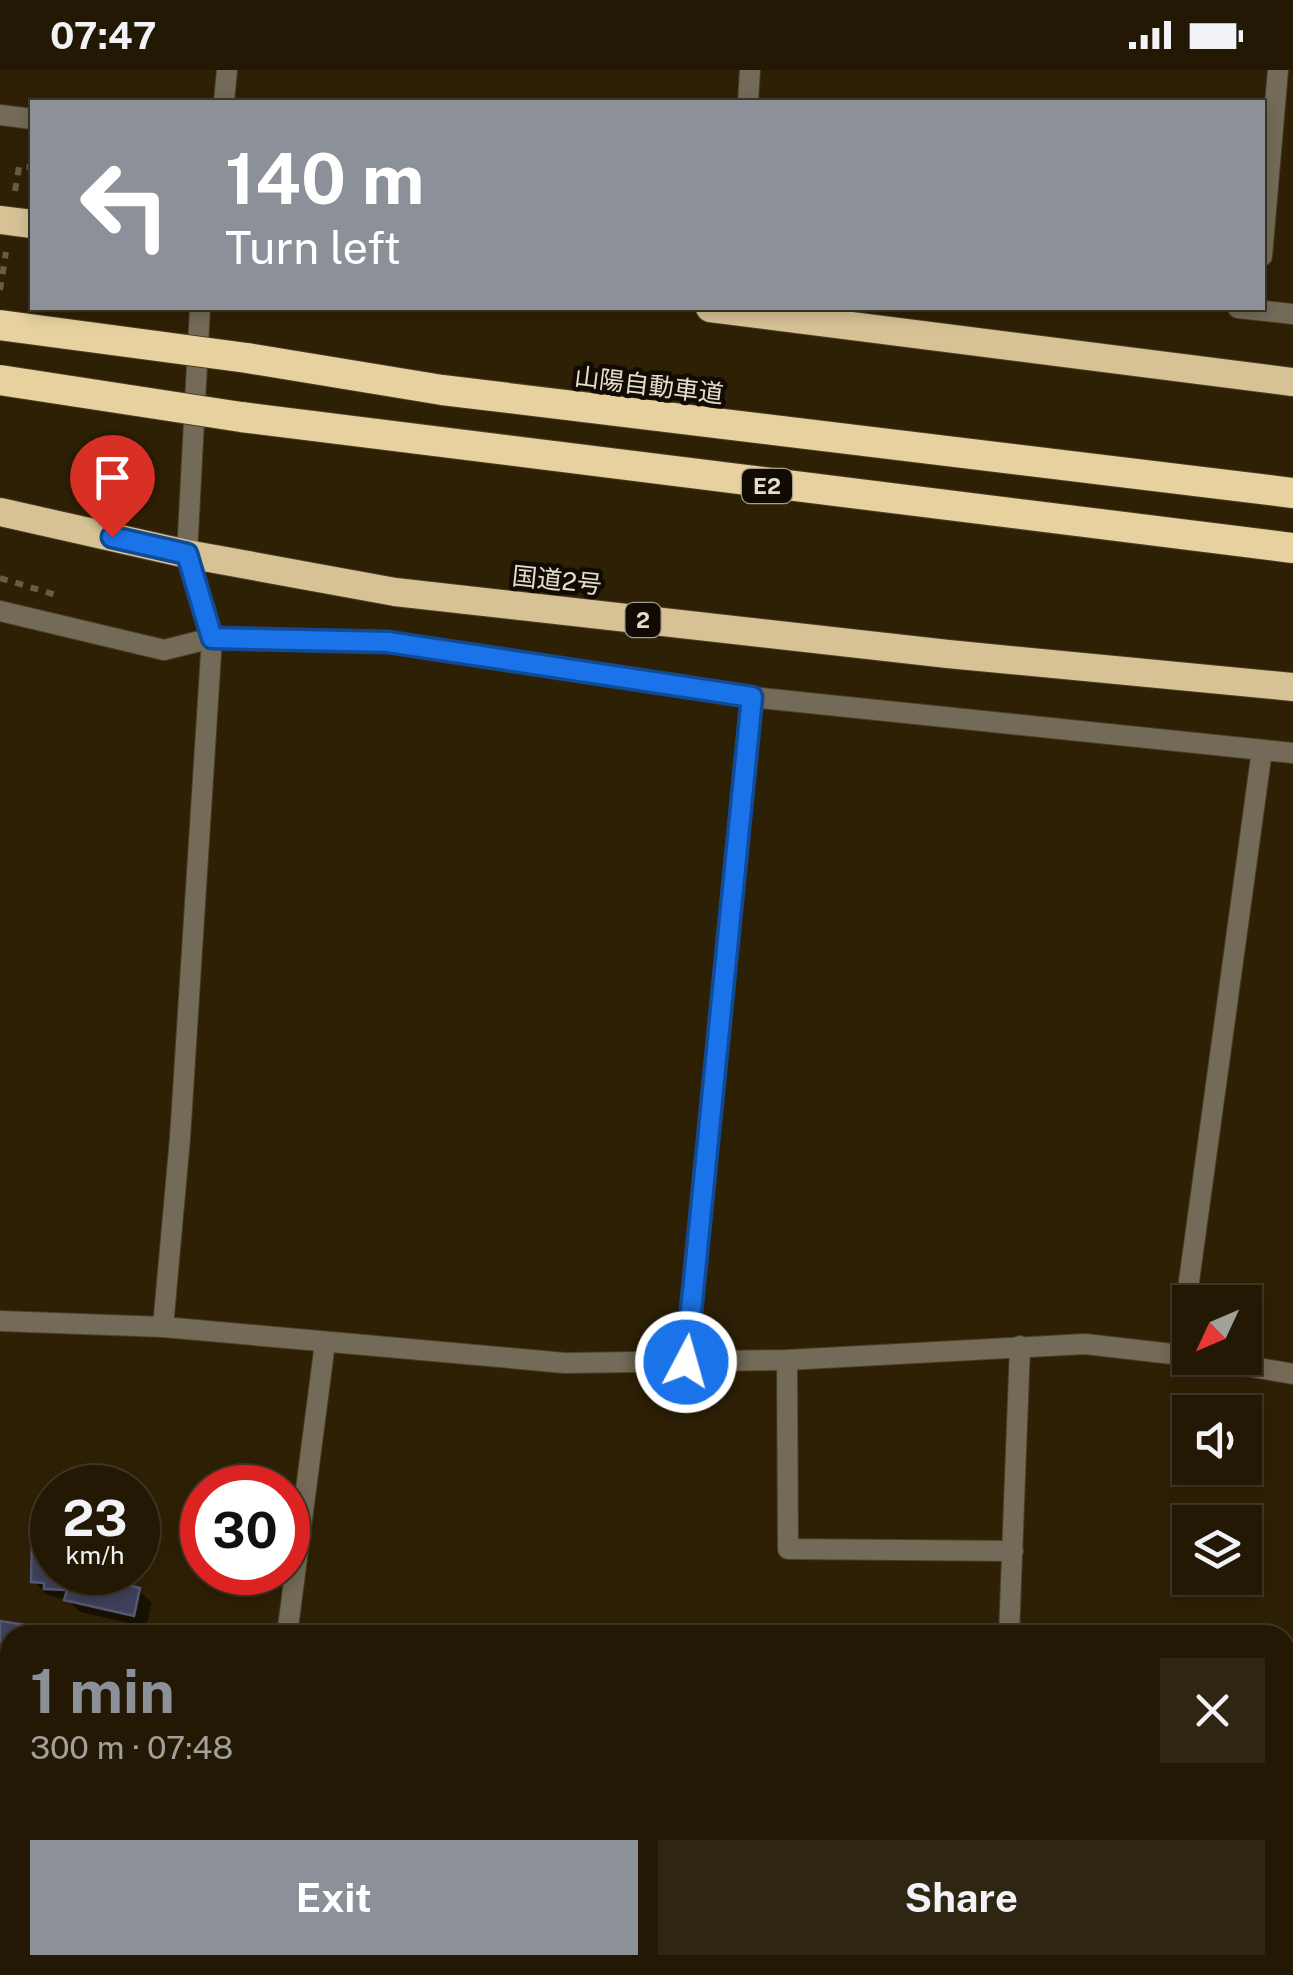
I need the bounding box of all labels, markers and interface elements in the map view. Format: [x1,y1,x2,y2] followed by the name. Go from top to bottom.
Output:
[50,13,157,58] text: 07:47
[225,137,424,220] text: 140 m
[60,140,190,270] icon: left
[225,221,401,274] text: Turn left
[573,361,725,409] street label: 山陽自動車道
[70,435,155,538] pin
[85,450,140,505] icon: arrive
[742,469,792,503] road number: E2
[511,560,603,600] street label: 国道2号
[626,603,660,637] road number: 2
[1172,1285,1262,1375] north arrow
[1172,1285,1262,1595] map controls
[634,1310,738,1414] position arrow
[1172,1395,1262,1485] button: sound
[180,1465,310,1595] speed limit sign: 30
[62,1488,128,1547] text: 23
[1172,1505,1262,1595] button: layers
[66,1540,124,1570] text: km/h
[30,1656,175,1727] text: 1 min
[1160,1658,1265,1763] button: close
[30,1729,233,1766] text: 300 m · 07:48
[30,1840,638,1955] button: Exit
[658,1840,1265,1955] button: Share

